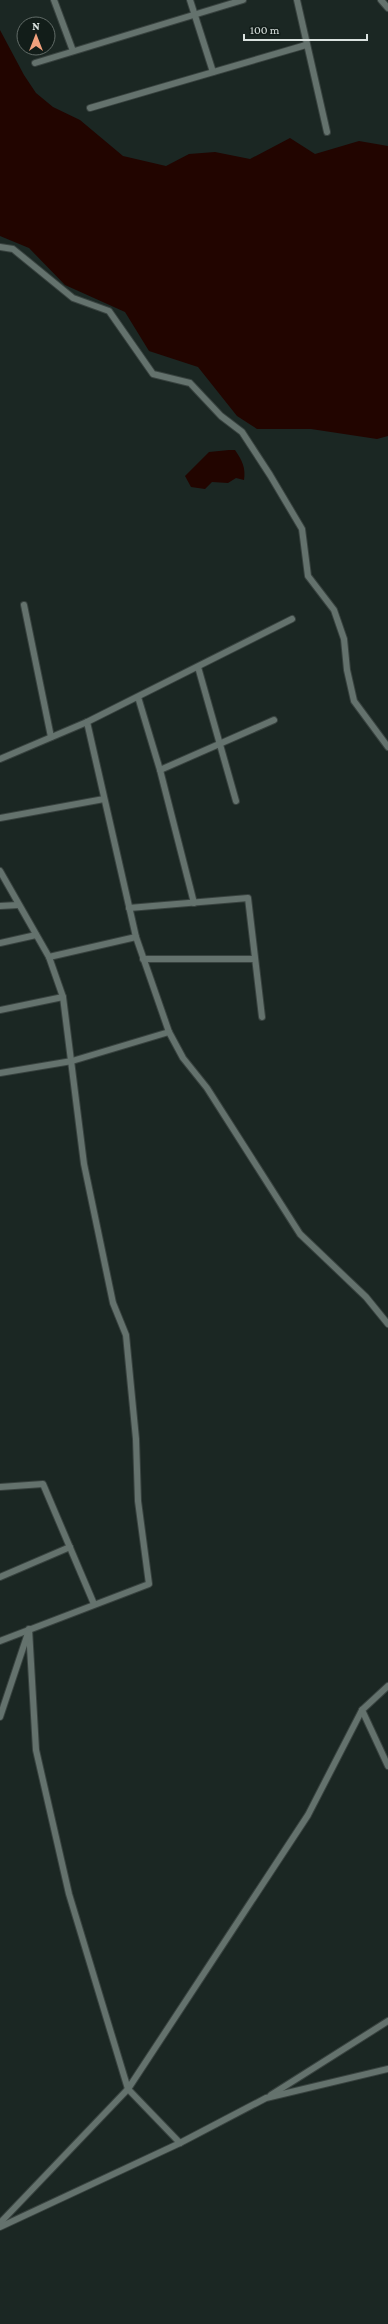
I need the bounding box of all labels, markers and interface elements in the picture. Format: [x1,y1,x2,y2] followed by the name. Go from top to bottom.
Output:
[16,16,56,56] north arrow
[244,16,367,42] scale bar
[32,20,40,32] text: N
[250,23,280,37] text: 100 m

